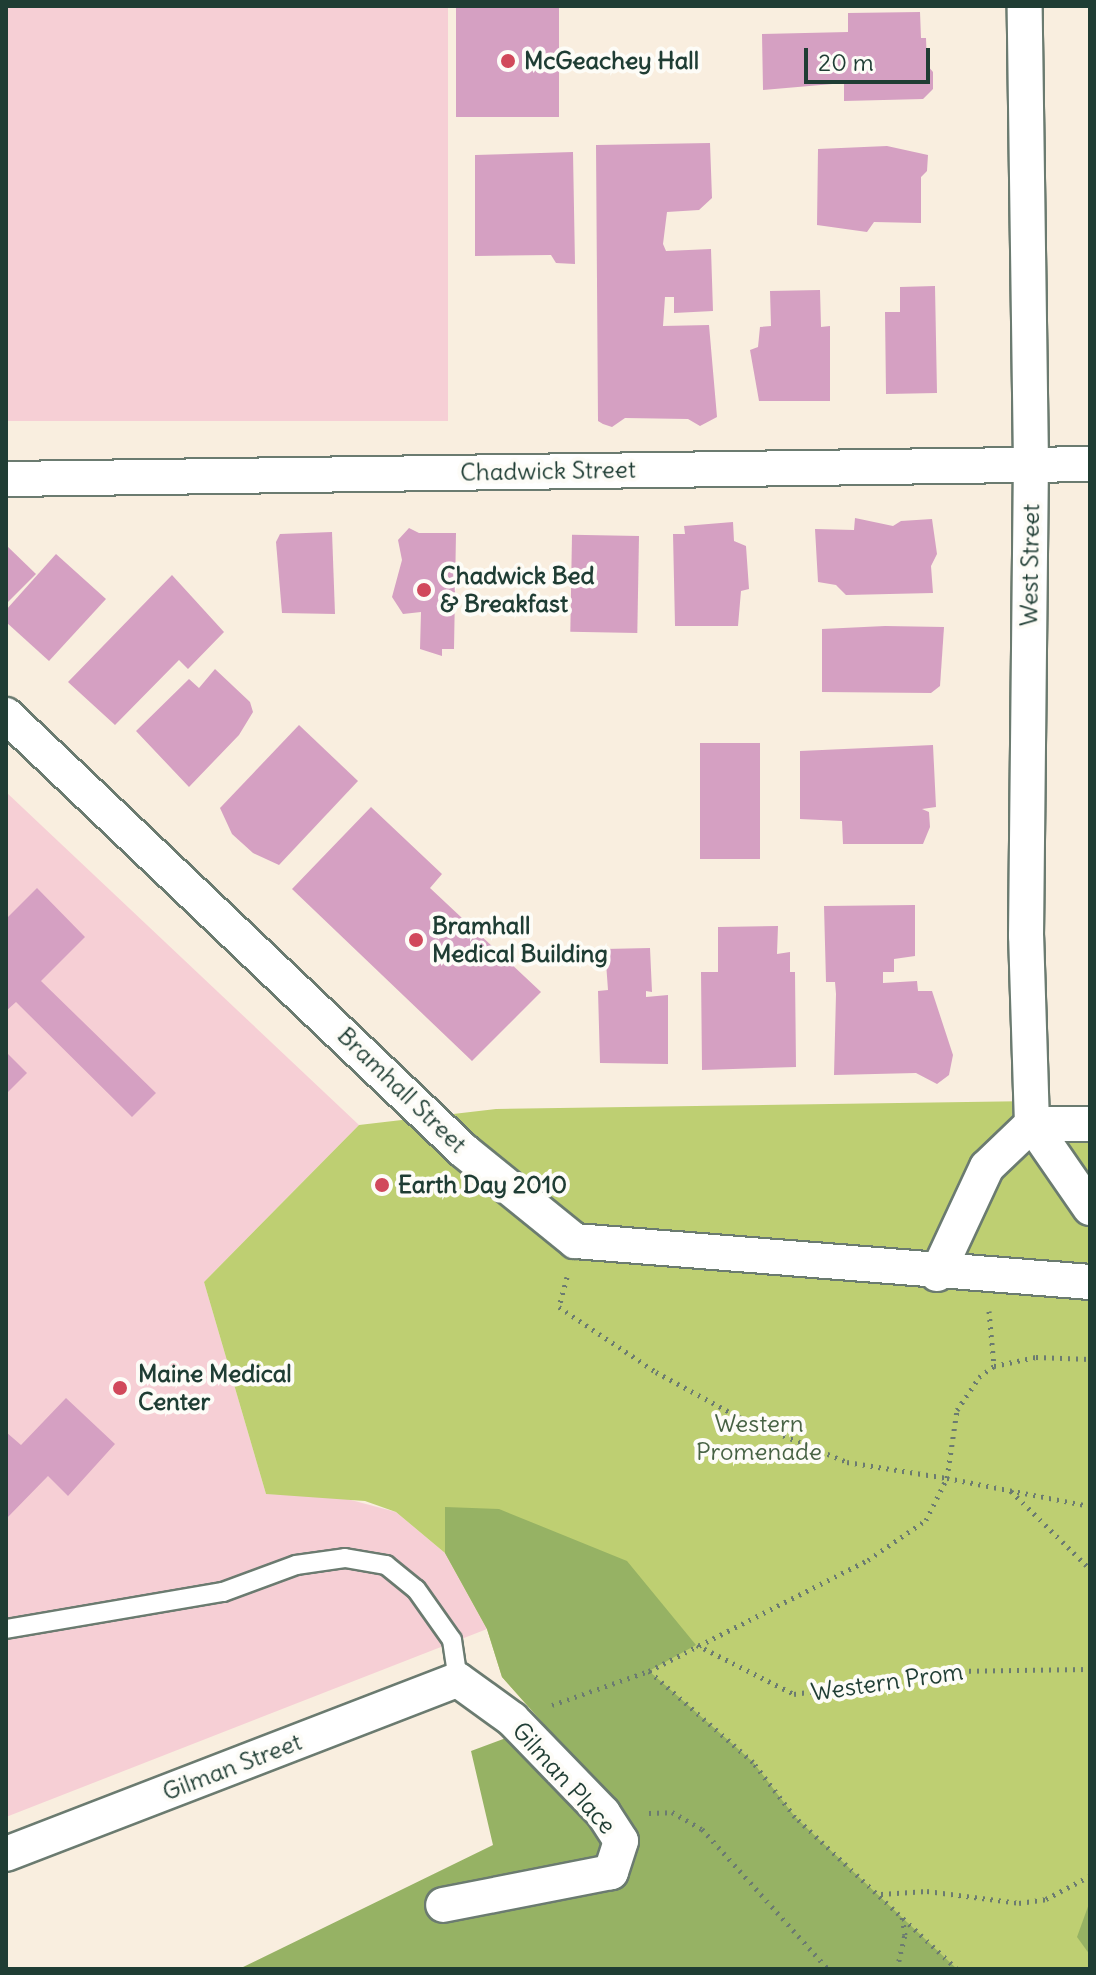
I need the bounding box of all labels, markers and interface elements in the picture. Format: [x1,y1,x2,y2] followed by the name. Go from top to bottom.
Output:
[808,32,934,82] scale bar
[524,47,699,75] place label: McGeachey Hall
[818,47,874,77] text: 20 m
[499,52,517,70] marker: McGeachey Hall
[460,455,636,487] street label: Chadwick Street
[1015,503,1045,627] street label: West Street
[440,562,595,618] place label: Chadwick Bed & Breakfast
[415,581,433,599] marker: Chadwick Bed & Breakfast
[432,912,608,968] place label: Bramhall Medical Building
[407,931,425,949] marker: Bramhall Medical Building
[332,1021,472,1159] street label: Bramhall Street
[398,1171,567,1199] place label: Earth Day 2010
[373,1176,391,1194] marker: Earth Day 2010
[138,1360,292,1416] place label: Maine Medical Center
[109,1377,131,1399] marker: Maine Medical Center
[696,1410,822,1466] park label: Western Promenade
[809,1657,965,1707] street label: Western Prom
[506,1716,622,1840] street label: Gilman Place
[158,1727,306,1807] street label: Gilman Street

